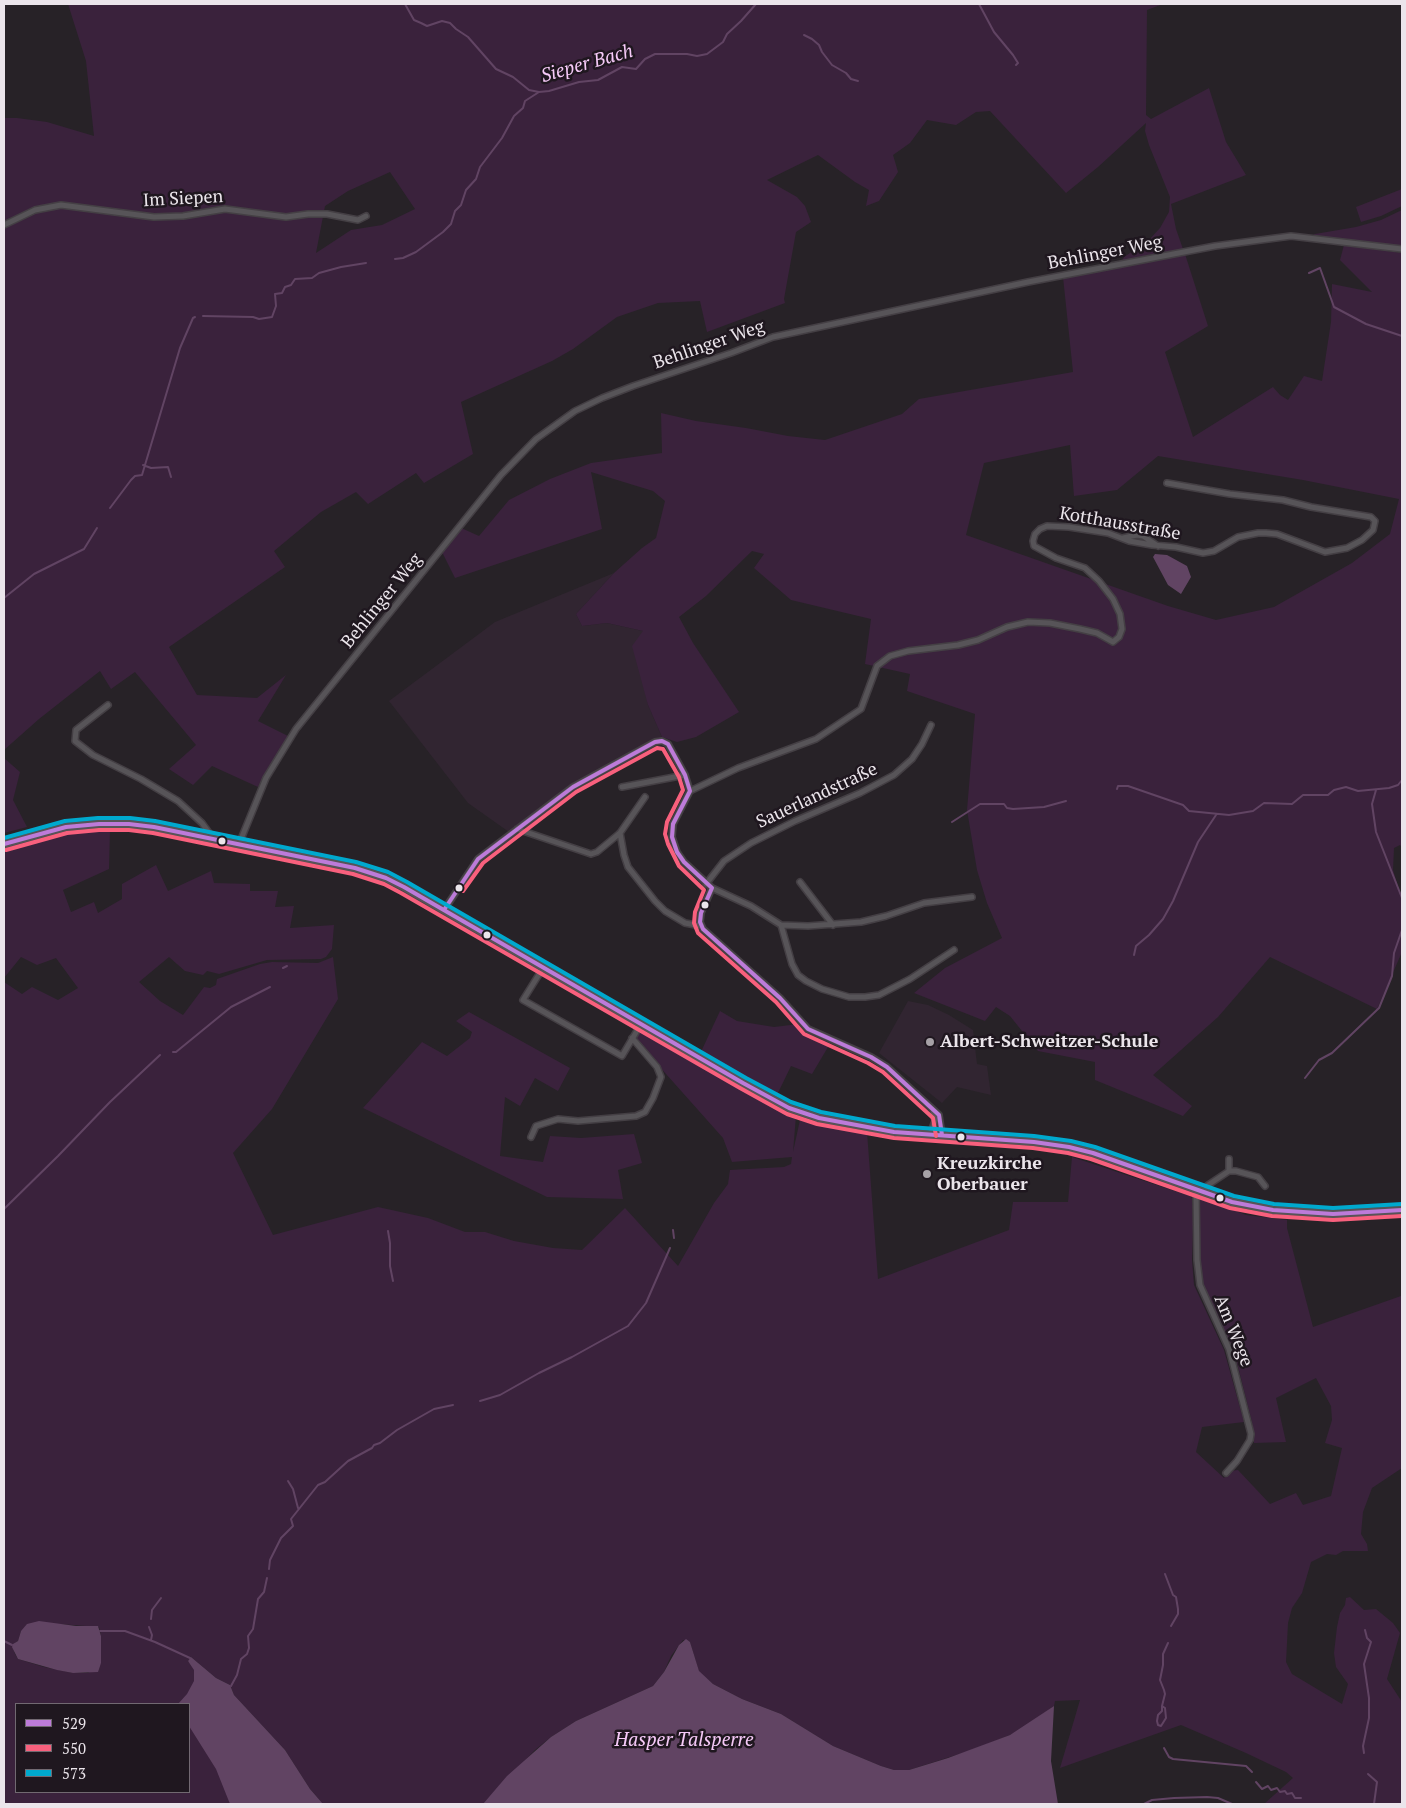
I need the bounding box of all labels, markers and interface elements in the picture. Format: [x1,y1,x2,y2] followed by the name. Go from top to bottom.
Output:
[538,40,636,88] water label: Sieper Bach
[142,186,224,212] street label: Im Siepen
[1046,231,1164,275] street label: Behlinger Weg
[651,316,767,374] street label: Behlinger Weg
[1058,503,1182,545] street label: Kotthausstraße
[337,549,427,653] street label: Behlinger Weg
[753,758,881,834] street label: Sauerlandstraße
[217,836,227,846] unlabelled marker
[454,883,464,893] unlabelled marker
[700,900,710,910] unlabelled marker
[482,930,492,940] unlabelled marker
[940,1031,1158,1053] place label: Albert-Schweitzer-Schule
[924,1036,936,1048] marker: Albert-Schweitzer-Schule
[956,1132,966,1142] unlabelled marker
[937,1153,1042,1196] place label: Kreuzkirche Oberbauer
[921,1168,933,1180] marker: Kreuzkirche Oberbauer
[1215,1193,1225,1203] unlabelled marker
[1209,1292,1257,1370] street label: Am Wege
[15,1703,190,1793] legend
[62,1713,86,1733] text: 529
[614,1730,754,1752] water label: Hasper Talsperre
[62,1738,86,1758] text: 550
[62,1763,86,1783] text: 573

